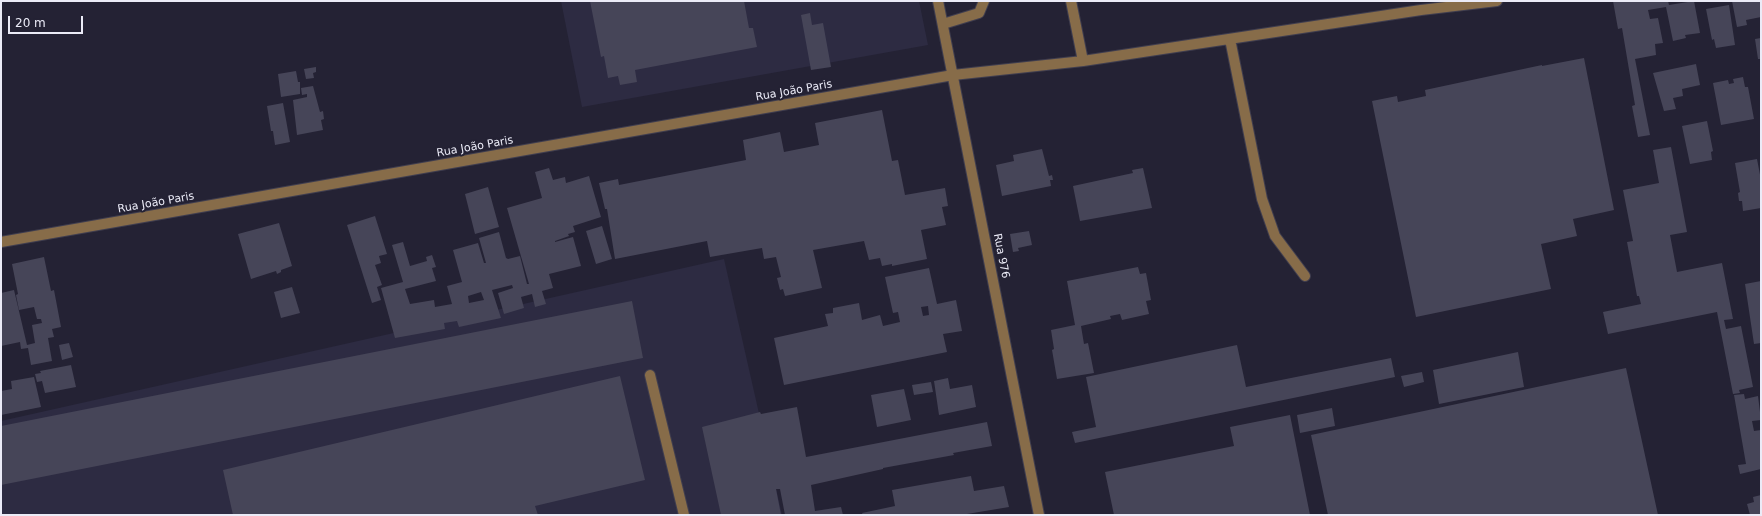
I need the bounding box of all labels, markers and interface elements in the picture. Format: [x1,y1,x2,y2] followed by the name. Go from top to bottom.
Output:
[10,8,85,34] scale bar
[15,16,46,30] text: 20 m
[755,78,833,104] street label: Rua João Paris
[436,134,514,160] street label: Rua João Paris
[117,190,195,216] street label: Rua João Paris
[990,232,1012,280] street label: Rua 976

